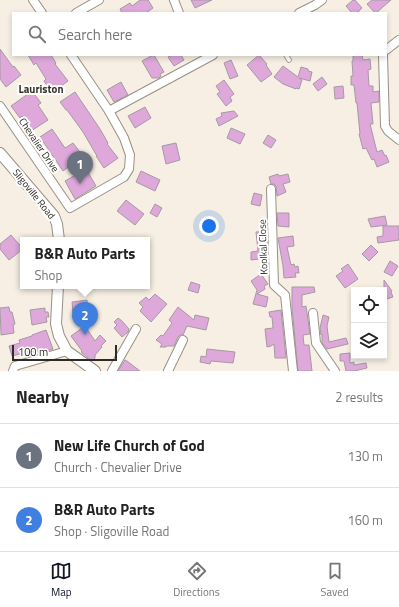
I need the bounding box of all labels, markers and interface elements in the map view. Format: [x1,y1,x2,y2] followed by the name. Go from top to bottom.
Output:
[12,12,387,56] search box
[26,23,48,45] icon: search
[58,23,132,46] text: Search here
[19,81,63,97] district label: Lauriston
[15,115,63,175] street label: Chevalier Drive
[67,151,93,184] pin: 1
[9,166,59,222] street label: Sligoville Road
[199,216,219,236] your location
[255,219,271,275] street label: Koolkal Close
[20,237,150,289] popup
[35,242,135,265] text: B&R Auto Parts
[35,265,62,285] text: Shop
[351,287,387,359] map controls
[351,287,387,323] button: locate
[72,302,98,335] pin: 2
[351,323,387,359] button: layers
[12,343,117,362] scale bar
[18,344,48,360] text: 100 m
[16,384,69,410] text: Nearby
[335,387,383,407] text: 2 results
[54,434,205,457] text: New Life Church of God
[25,446,33,466] text: 1
[347,446,383,466] text: 130 m
[54,457,182,477] text: Church · Chevalier Drive
[54,498,155,521] text: B&R Auto Parts
[25,510,33,530] text: 2
[347,510,383,530] text: 160 m
[54,521,169,541] text: Shop · Sligoville Road
[50,560,72,600] tab: Map
[173,560,220,600] tab: Directions
[321,560,349,600] tab: Saved

